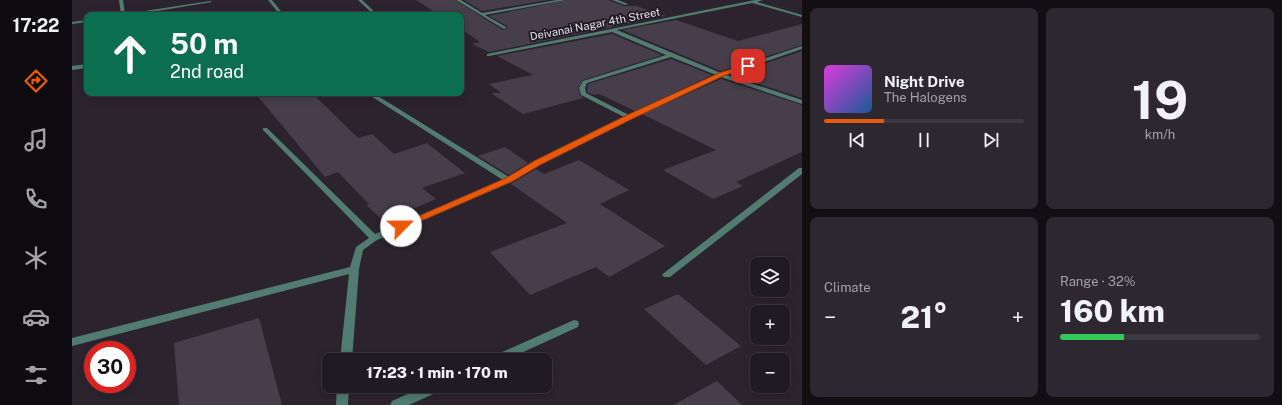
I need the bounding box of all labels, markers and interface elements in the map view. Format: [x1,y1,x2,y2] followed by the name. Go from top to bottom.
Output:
[529,5,661,43] street label: Deivanai Nagar 4th Street
[12,15,60,36] text: 17:22
[170,27,238,60] text: 50 m
[104,28,156,80] icon: ahead
[731,49,765,83] pin
[737,55,759,77] icon: arrive
[170,61,244,82] text: 2nd road
[22,67,50,95] icon: directions
[1132,70,1188,131] text: 19
[884,73,965,90] text: Night Drive
[884,90,967,105] text: The Halogens
[22,126,50,154] icon: music
[1145,127,1175,142] text: km/h
[846,129,868,151] icon: previous
[913,129,935,151] icon: pause
[980,129,1002,151] icon: next
[22,185,50,213] icon: phone
[380,205,422,247] position arrow
[22,244,50,272] icon: climate
[750,257,790,393] map controls
[750,257,790,297] button: layers
[1060,274,1135,289] text: Range · 32%
[824,280,871,295] text: Climate
[1060,293,1165,329] text: 160 km
[900,299,948,335] text: 21°
[22,303,50,331] icon: car
[824,304,836,330] text: −
[1012,304,1024,330] text: +
[750,305,790,345] button: +
[84,341,136,393] speed limit sign: 30
[750,353,790,393] button: −
[22,361,50,389] icon: filters
[366,364,508,381] text: 17:23 · 1 min · 170 m

